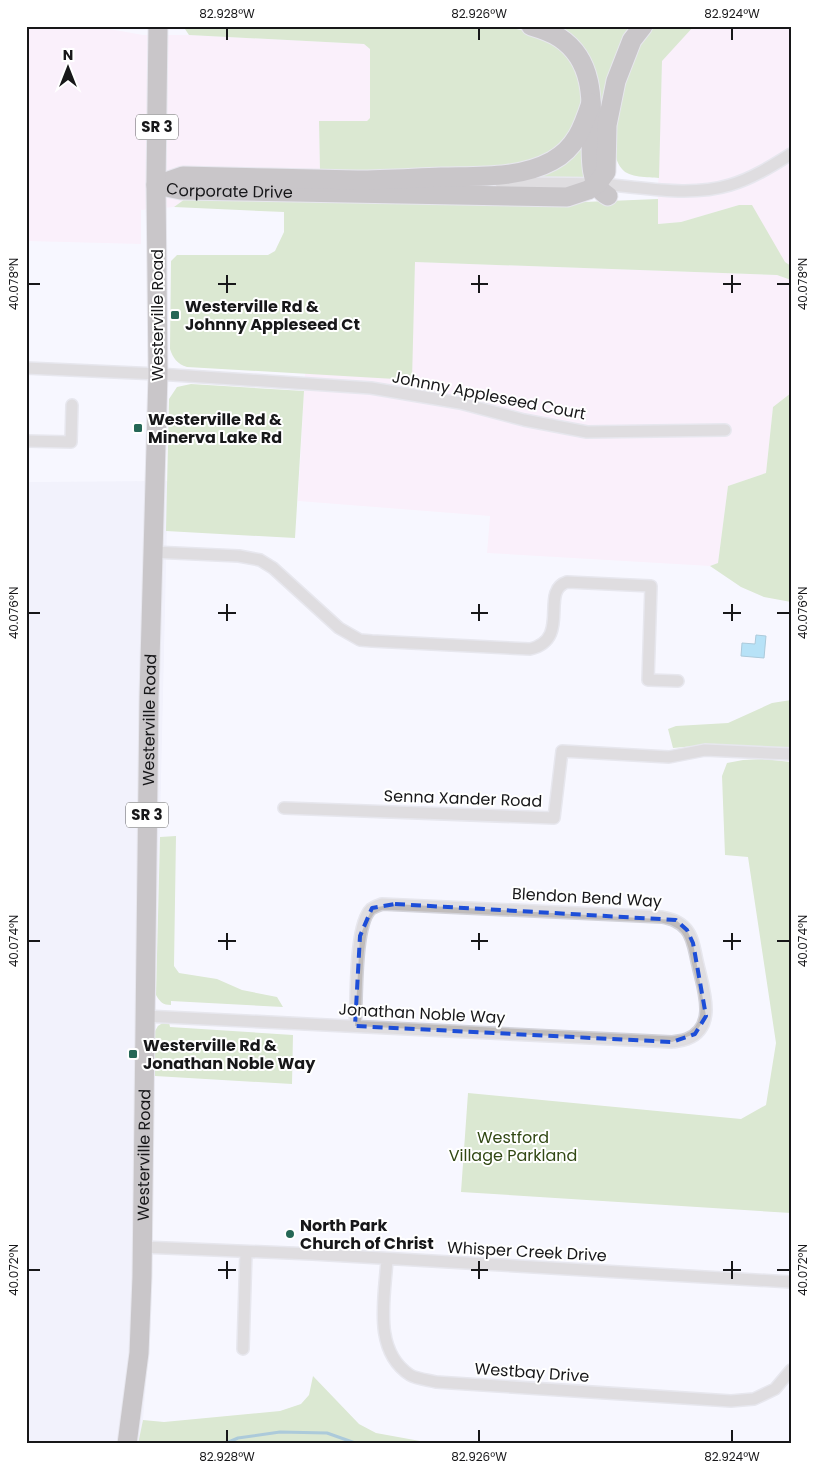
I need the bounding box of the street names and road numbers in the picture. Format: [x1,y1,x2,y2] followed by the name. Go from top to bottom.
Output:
[136,114,178,140] road number: SR 3
[164,176,293,204] street label: Corporate Drive
[146,249,169,381] street label: Westerville Road
[390,365,588,426] street label: Johnny Appleseed Court
[137,653,162,786] street label: Westerville Road
[383,784,543,813] street label: Senna Xander Road
[126,802,168,828] road number: SR 3
[511,882,662,913] street label: Blendon Bend Way
[338,998,506,1029] street label: Jonathan Noble Way
[132,1089,156,1221] street label: Westerville Road
[447,1236,607,1267] street label: Whisper Creek Drive
[474,1357,590,1388] street label: Westbay Drive

